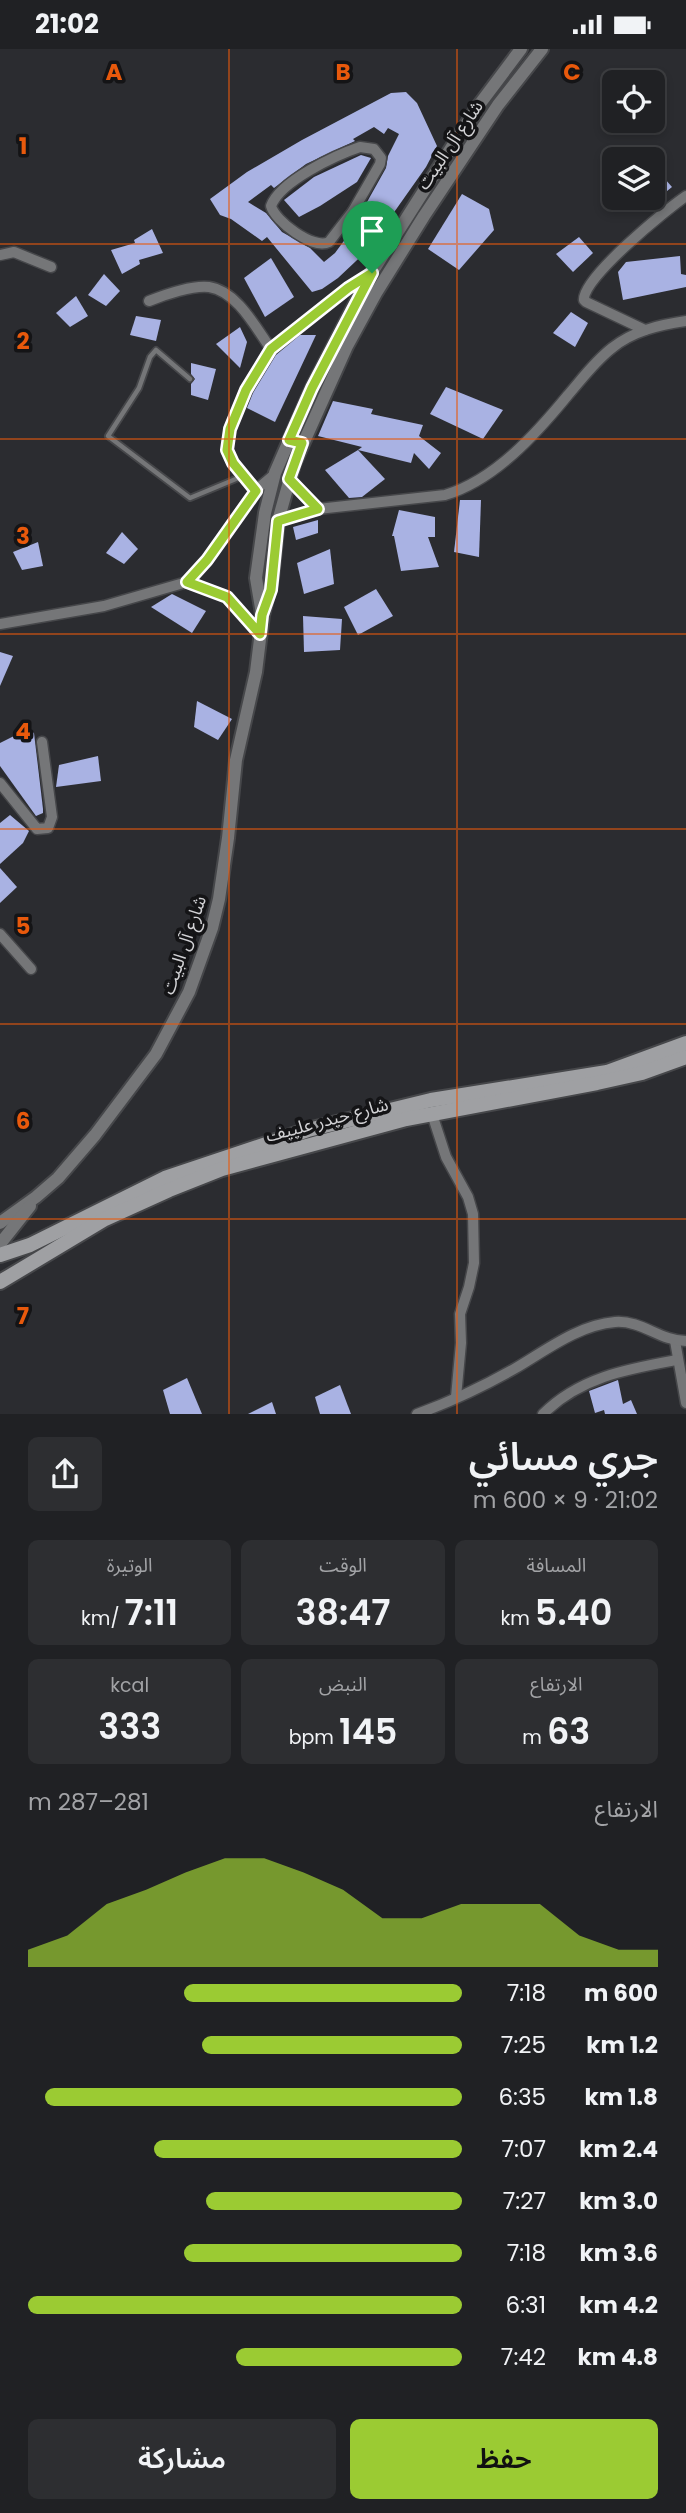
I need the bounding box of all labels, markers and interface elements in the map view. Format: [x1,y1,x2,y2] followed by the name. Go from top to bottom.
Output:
[35,6,99,42] text: 21:02
[106,56,123,88] text: A
[335,56,351,88] text: B
[563,56,581,88] text: C
[602,70,665,210] map controls
[602,70,665,133] button: locate
[410,95,490,196] street label: شارع آل البيت
[19,130,27,162] text: 1
[602,147,665,210] button: layers
[342,201,402,273] pin
[353,212,391,250] icon: arrive
[16,325,30,357] text: 2
[16,520,30,552] text: 3
[15,715,31,747] text: 4
[155,892,214,998] street label: شارع آل البيت
[16,910,30,942] text: 5
[263,1091,391,1150] street label: شارع حيدر علييف
[16,1105,30,1137] text: 6
[17,1300,29,1332] text: 7
[469,1430,658,1483] text: جري مسائي
[28,1437,102,1511] button: share
[473,1484,658,1516] text: 21:02 · 9 × 600 m
[107,1552,153,1579] text: الوتيرة
[319,1552,367,1579] text: الوقت
[526,1552,586,1579] text: المسافة
[125,1588,178,1637] text: 7:11
[296,1588,391,1637] text: 38:47
[535,1588,612,1637] text: 5.40
[81,1605,125,1632] text: /km
[500,1605,535,1632] text: km
[319,1671,367,1698] text: النبض
[530,1671,582,1698] text: الارتفاع
[110,1672,149,1699] text: kcal
[98,1702,161,1751] text: 333
[339,1707,397,1756] text: 145
[547,1707,590,1756] text: 63
[289,1724,339,1751] text: bpm
[522,1724,547,1751] text: m
[28,1786,149,1818] text: 281–287 m
[595,1793,658,1825] text: الارتفاع
[507,1977,546,2009] text: 7:18
[584,1977,658,2009] text: 600 m
[501,2029,546,2061] text: 7:25
[586,2029,658,2061] text: 1.2 km
[499,2081,546,2113] text: 6:35
[584,2081,658,2113] text: 1.8 km
[502,2133,546,2165] text: 7:07
[579,2133,658,2165] text: 2.4 km
[503,2185,546,2217] text: 7:27
[579,2185,658,2217] text: 3.0 km
[507,2237,546,2269] text: 7:18
[579,2237,658,2269] text: 3.6 km
[506,2289,546,2321] text: 6:31
[579,2289,658,2321] text: 4.2 km
[501,2341,546,2373] text: 7:42
[578,2341,658,2373] text: 4.8 km
[28,2419,336,2499] button: مشاركة
[350,2419,658,2499] button: حفظ

